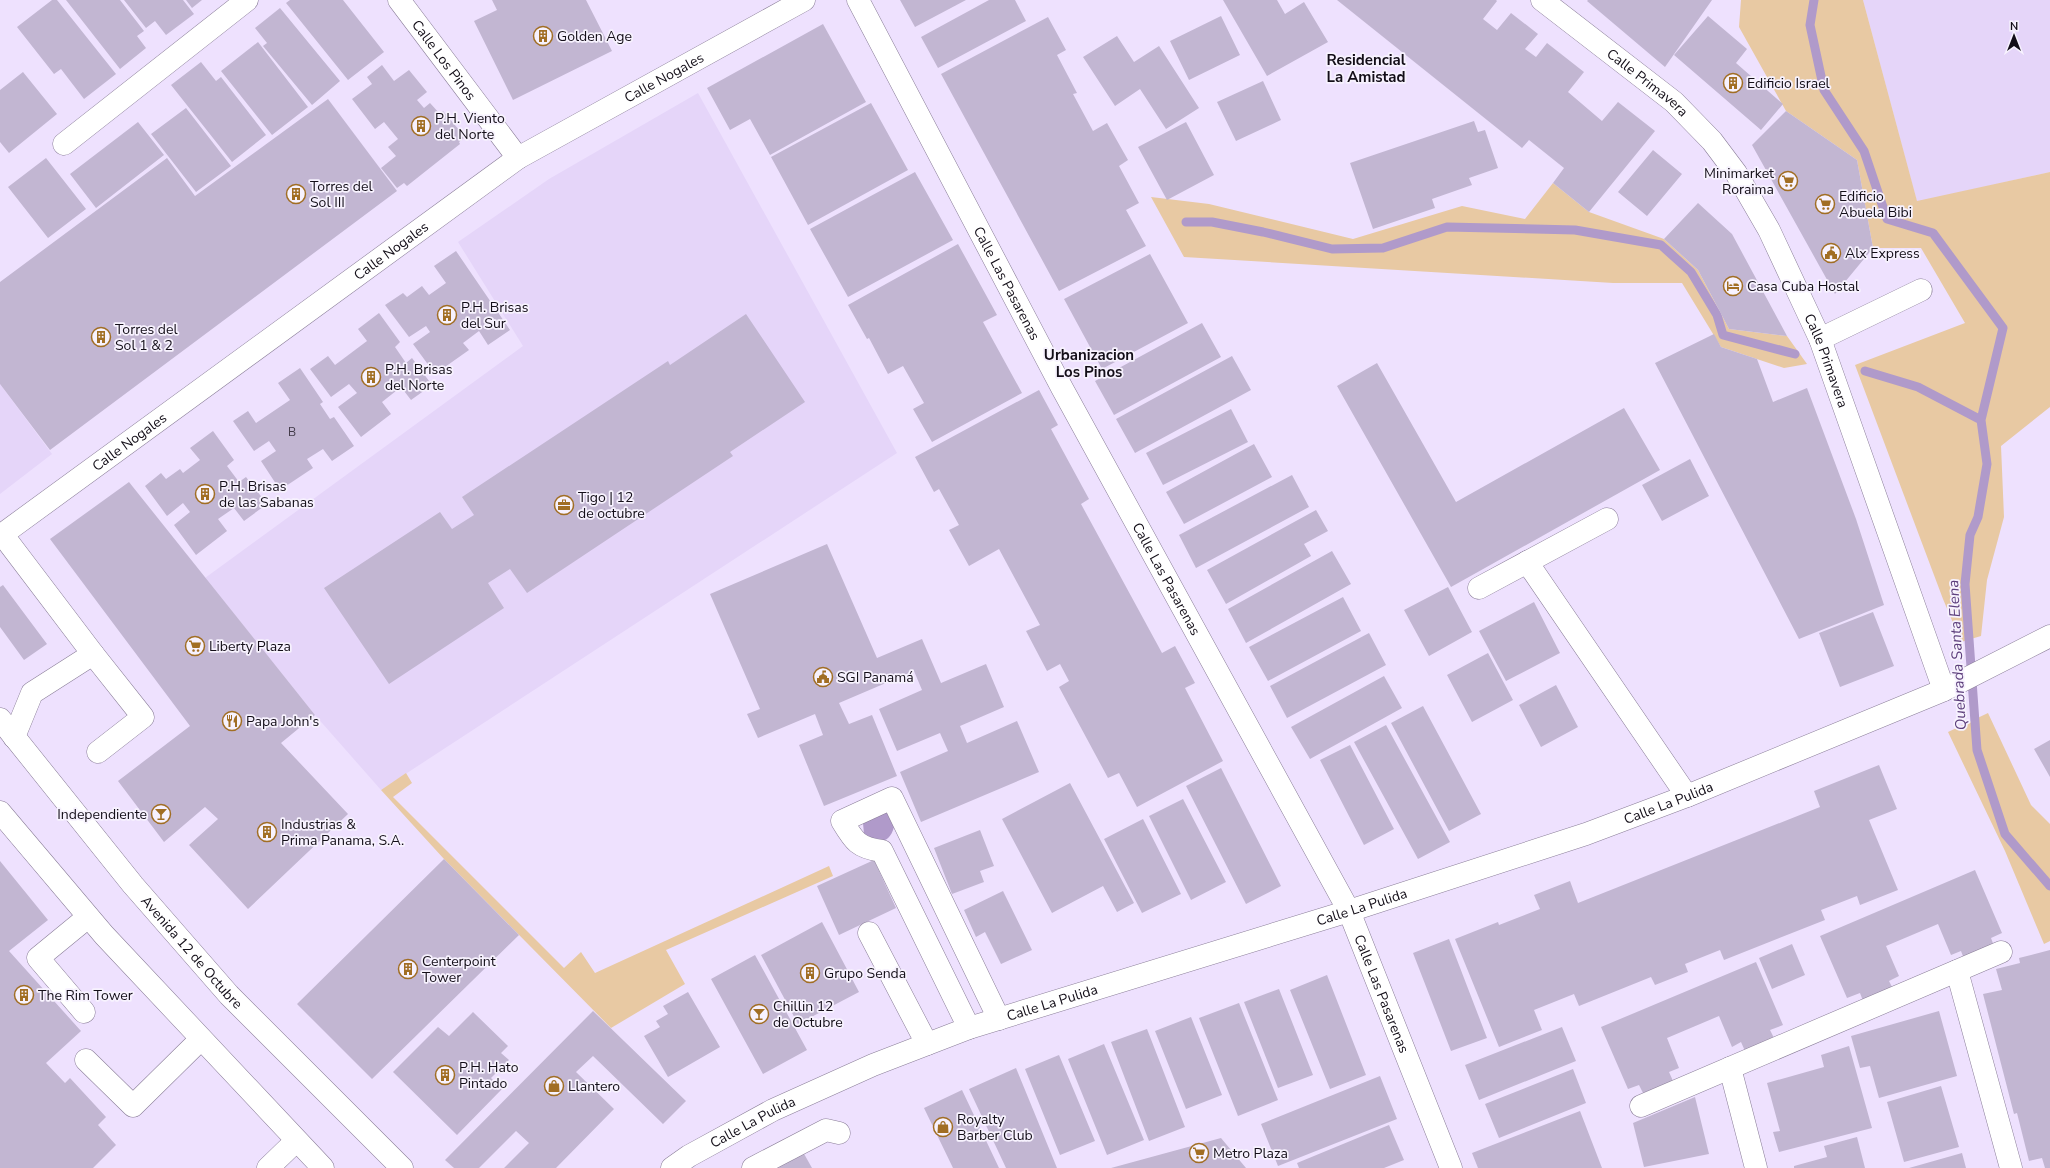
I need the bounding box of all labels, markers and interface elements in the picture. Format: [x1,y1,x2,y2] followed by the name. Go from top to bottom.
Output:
[408,16,481,104] street label: Calle Los Pinos
[1994,16,2034,56] north arrow
[2010,19,2018,34] text: N
[532,25,554,47] building icon: Golden Age
[557,27,632,46] place label: Golden Age
[1603,44,1693,121] street label: Calle Primavera
[621,48,707,107] street label: Calle Nogales
[1326,50,1406,87] district label: Residencial La Amistad
[1722,72,1744,94] building icon: Edificio Israel
[1747,74,1831,93] place label: Edificio Israel
[435,109,505,144] place label: P.H. Viento del Norte
[410,115,432,137] building icon: P.H. Viento del Norte
[1704,164,1774,199] place label: Minimarket Roraima
[1777,170,1799,192] supermarket icon: Minimarket Roraima
[310,177,373,212] place label: Torres del Sol III
[285,183,307,205] building icon: Torres del Sol III
[1839,187,1912,222] place label: Edificio Abuela Bibi
[1814,193,1836,215] supermarket icon: Edificio Abuela Bibi
[350,217,432,284] street label: Calle Nogales
[969,223,1045,344] street label: Calle Las Pasarenas
[1820,242,1842,264] public building icon: Alx Express
[1845,244,1920,263] place label: Alx Express
[1722,275,1744,297] hotel icon: Casa Cuba Hostal
[1747,277,1860,296] place label: Casa Cuba Hostal
[461,298,529,333] place label: P.H. Brisas del Sur
[436,304,458,326] building icon: P.H. Brisas del Sur
[1800,310,1853,410] street label: Calle Primavera
[115,320,178,355] place label: Torres del Sol 1 & 2
[90,326,112,348] building icon: Torres del Sol 1 & 2
[1044,345,1134,382] district label: Urbanizacion Los Pinos
[385,360,453,395] place label: P.H. Brisas del Norte
[360,366,382,388] building icon: P.H. Brisas del Norte
[88,408,171,475] street label: Calle Nogales
[288,424,296,440] house number: B
[219,477,314,512] place label: P.H. Brisas de las Sabanas
[194,483,216,505] building icon: P.H. Brisas de las Sabanas
[578,488,645,523] place label: Tigo | 12 de octubre
[553,494,575,516] office icon: Tigo | 12 de octubre
[1128,519,1205,639] street label: Calle Las Pasarenas
[1943,579,1971,731] water label: Quebrada Santa Elena
[184,635,206,657] supermarket icon: Liberty Plaza
[209,637,291,656] place label: Liberty Plaza
[812,666,834,688] public building icon: SGI Panamá
[837,668,914,687] place label: SGI Panamá
[221,710,243,732] restaurant icon: Papa John's
[246,712,319,731] place label: Papa John's
[1621,777,1716,828] street label: Calle La Pulida
[150,803,172,825] bar icon: Independiente
[57,805,147,824] place label: Independiente
[281,815,404,850] place label: Industrias & Prima Panama, S.A.
[256,821,278,843] building icon: Industrias & Prima Panama, S.A.
[1314,883,1409,930] street label: Calle La Pulida
[137,891,247,1013] street label: Avenida 12 de Octubre
[1350,932,1414,1056] street label: Calle Las Pasarenas
[422,952,496,987] place label: Centerpoint Tower
[397,958,419,980] building icon: Centerpoint Tower
[799,962,821,984] building icon: Grupo Senda
[824,964,906,983] place label: Grupo Senda
[1004,979,1100,1025] street label: Calle La Pulida
[13,984,35,1006] building icon: The Rim Tower
[38,986,133,1005] place label: The Rim Tower
[773,997,843,1032] place label: Chillin 12 de Octubre
[748,1003,770,1025] bar icon: Chillin 12 de Octubre
[459,1058,519,1093] place label: P.H. Hato Pintado
[434,1064,456,1086] building icon: P.H. Hato Pintado
[543,1075,565,1097] shop icon: Llantero
[568,1077,620,1096] place label: Llantero
[706,1092,798,1152] street label: Calle La Pulida
[957,1110,1033,1145] place label: Royalty Barber Club
[932,1116,954,1138] shop icon: Royalty Barber Club
[1188,1142,1210,1164] supermarket icon: Metro Plaza
[1213,1144,1288,1163] place label: Metro Plaza

